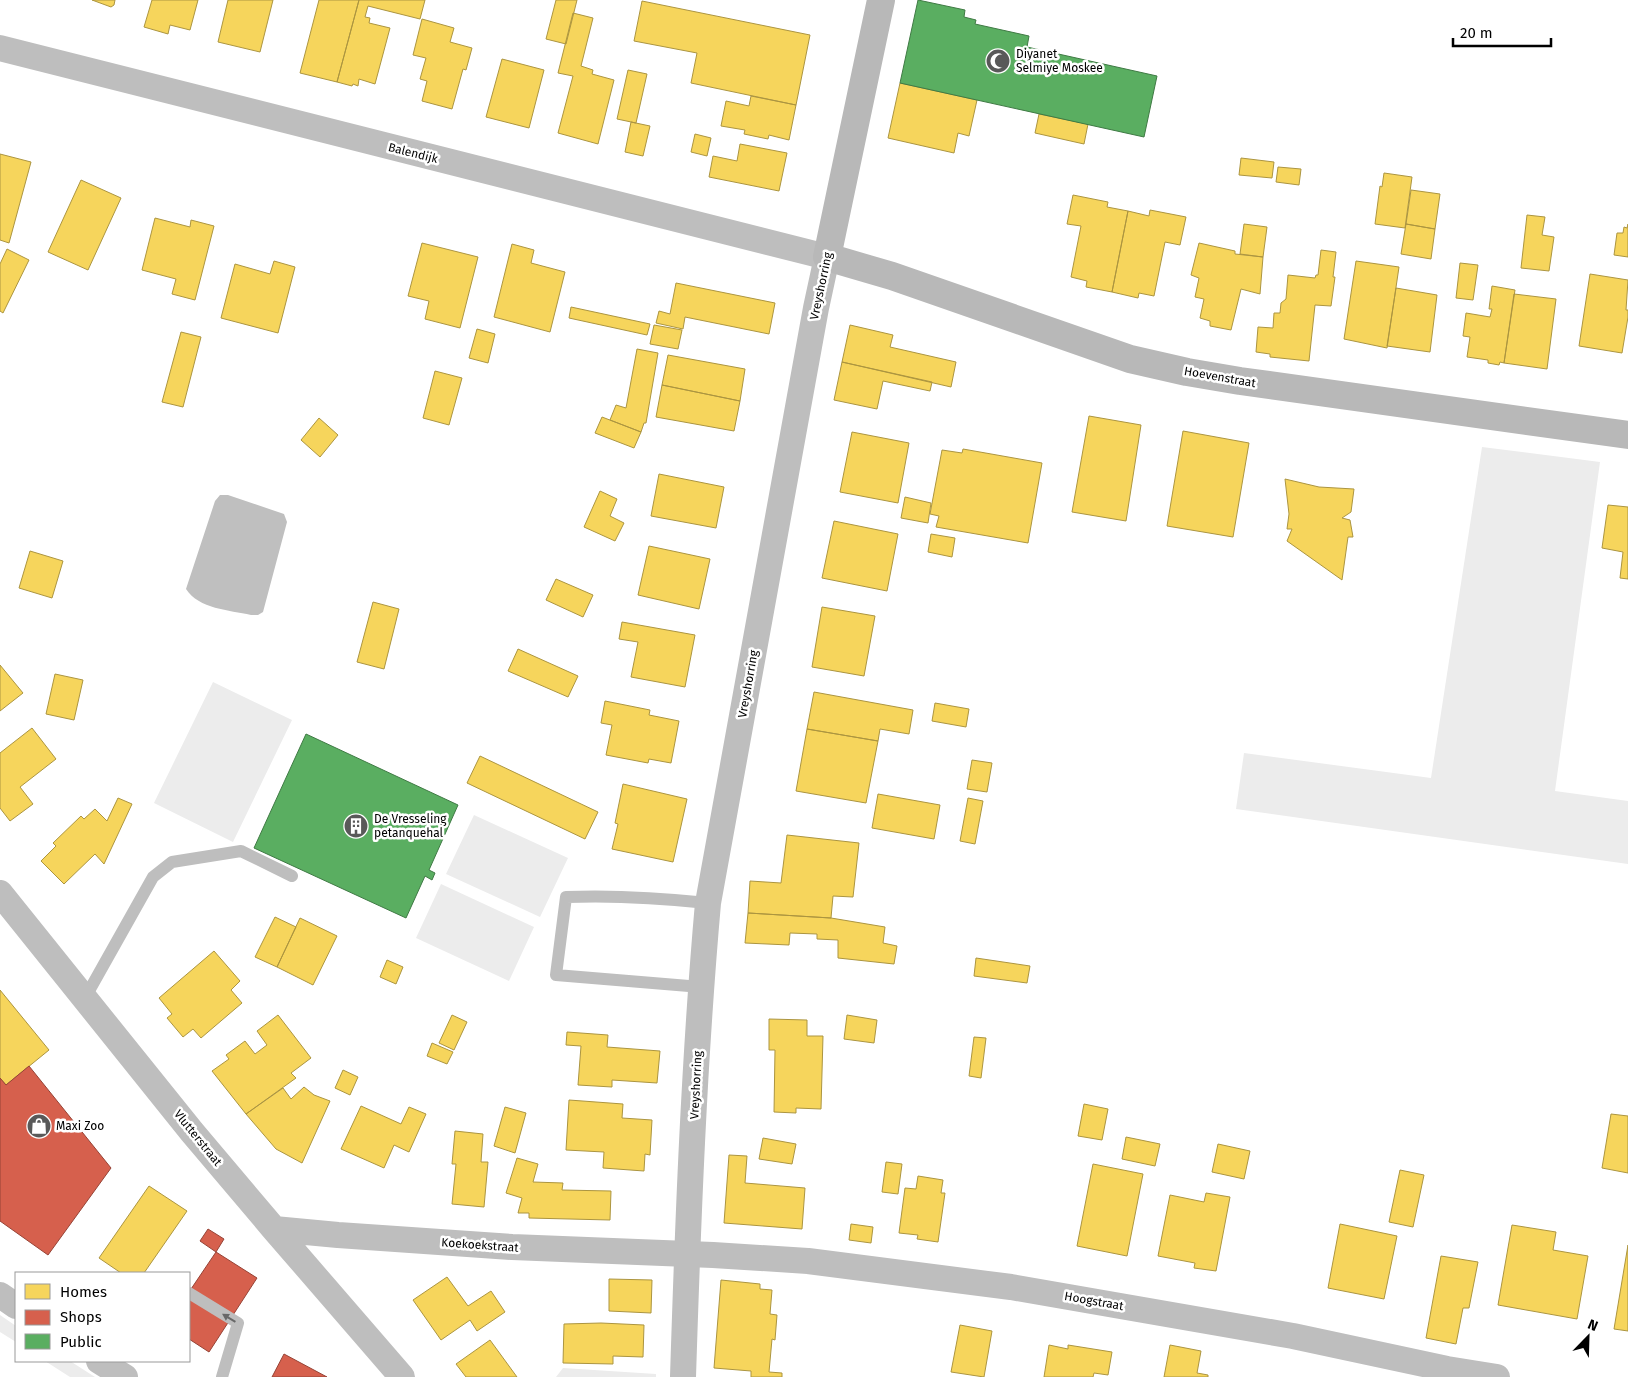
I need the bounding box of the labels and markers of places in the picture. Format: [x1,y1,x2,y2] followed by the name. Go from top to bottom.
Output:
[1016,47,1103,75] place label: Diyanet Selmiye Moskee
[985,48,1011,74] mosque icon: Diyanet Selmiye Moskee
[374,812,447,840] place label: De Vresseling petanquehal
[343,813,369,839] building icon: De Vresseling petanquehal
[26,1113,52,1139] shop icon: Maxi Zoo
[56,1119,104,1133] place label: Maxi Zoo

